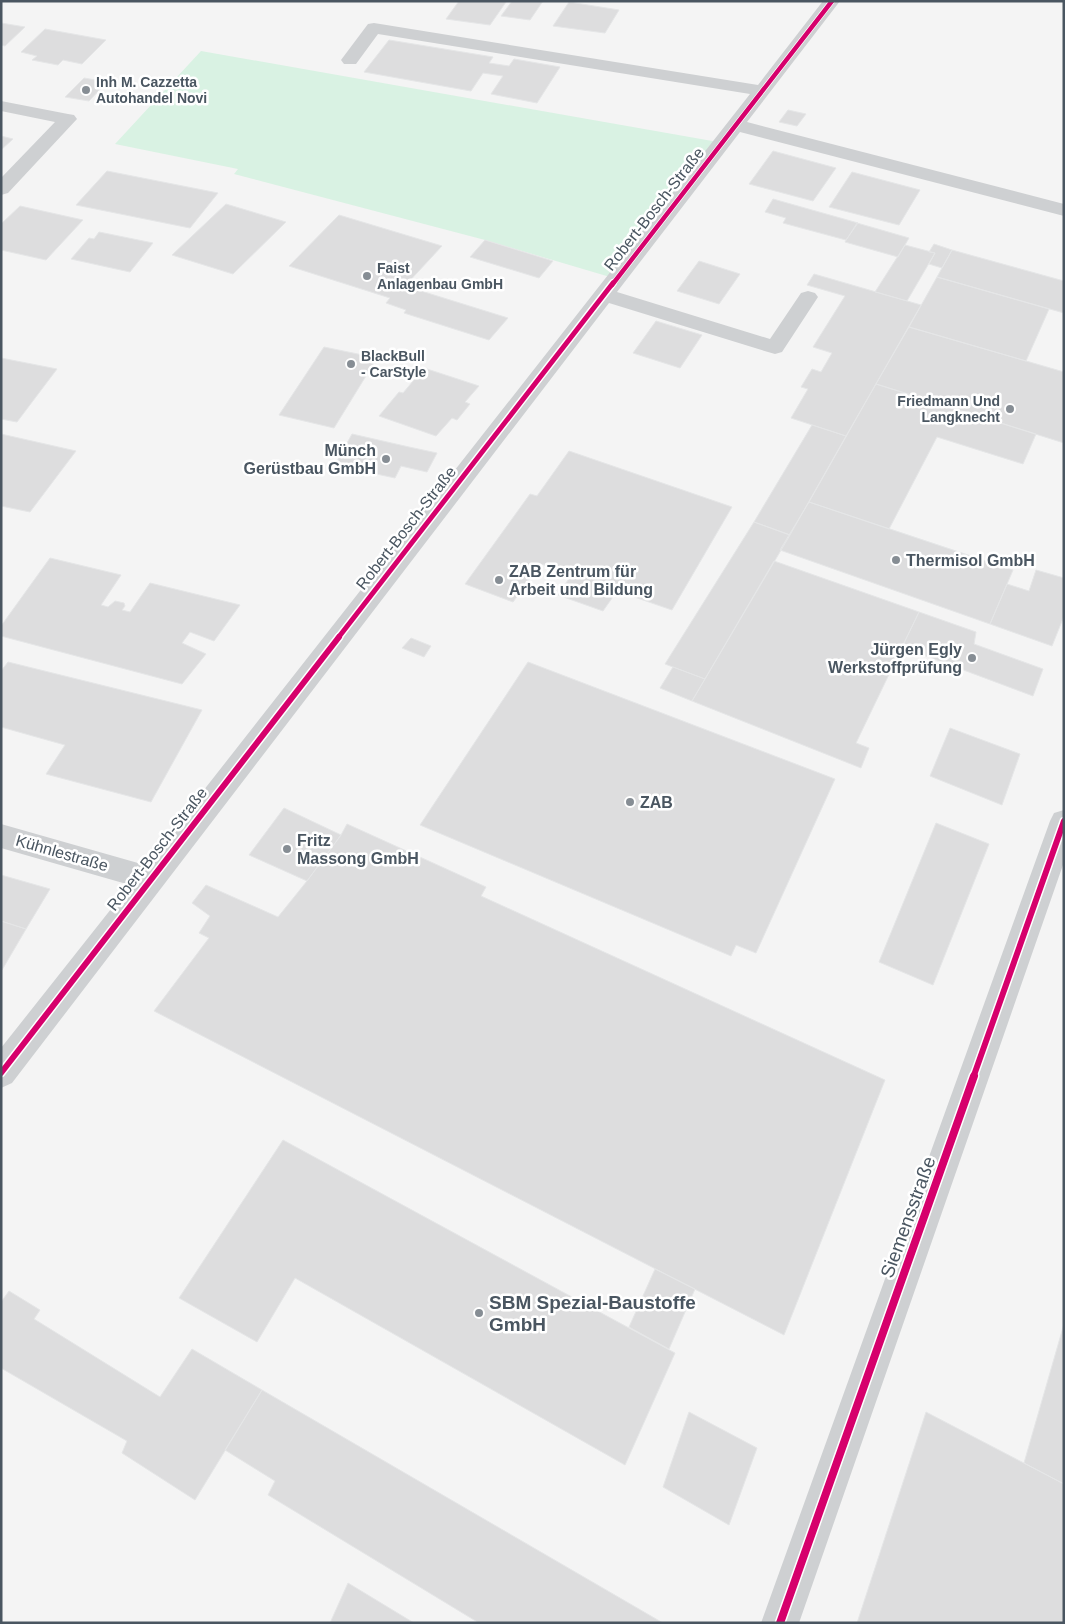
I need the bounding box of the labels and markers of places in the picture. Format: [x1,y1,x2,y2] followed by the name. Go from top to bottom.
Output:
[96,74,207,106] place label: Inh M. Cazzetta Autohandel Novi
[80,84,92,96] marker: Inh M. Cazzetta Autohandel Novi
[377,260,503,292] place label: Faist Anlagenbau GmbH
[361,270,373,282] marker: Faist Anlagenbau GmbH
[361,348,427,380] place label: BlackBull - CarStyle
[345,358,357,370] marker: BlackBull - CarStyle
[897,393,1000,425] place label: Friedmann Und Langknecht
[1004,403,1016,415] marker: Friedmann Und Langknecht
[244,442,376,477] place label: Münch Gerüstbau GmbH
[380,453,392,465] marker: Münch Gerüstbau GmbH
[906,552,1035,569] place label: Thermisol GmbH
[890,554,902,566] marker: Thermisol GmbH
[509,563,653,598] place label: ZAB Zentrum für Arbeit und Bildung
[493,574,505,586] marker: ZAB Zentrum für Arbeit und Bildung
[828,641,962,676] place label: Jürgen Egly Werkstoffprüfung
[966,652,978,664] marker: Jürgen Egly Werkstoffprüfung
[640,794,673,811] place label: ZAB
[624,796,636,808] marker: ZAB
[297,832,419,867] place label: Fritz Massong GmbH
[281,843,293,855] marker: Fritz Massong GmbH
[489,1292,696,1335] place label: SBM Spezial-Baustoffe GmbH
[473,1307,485,1319] marker: SBM Spezial-Baustoffe GmbH

